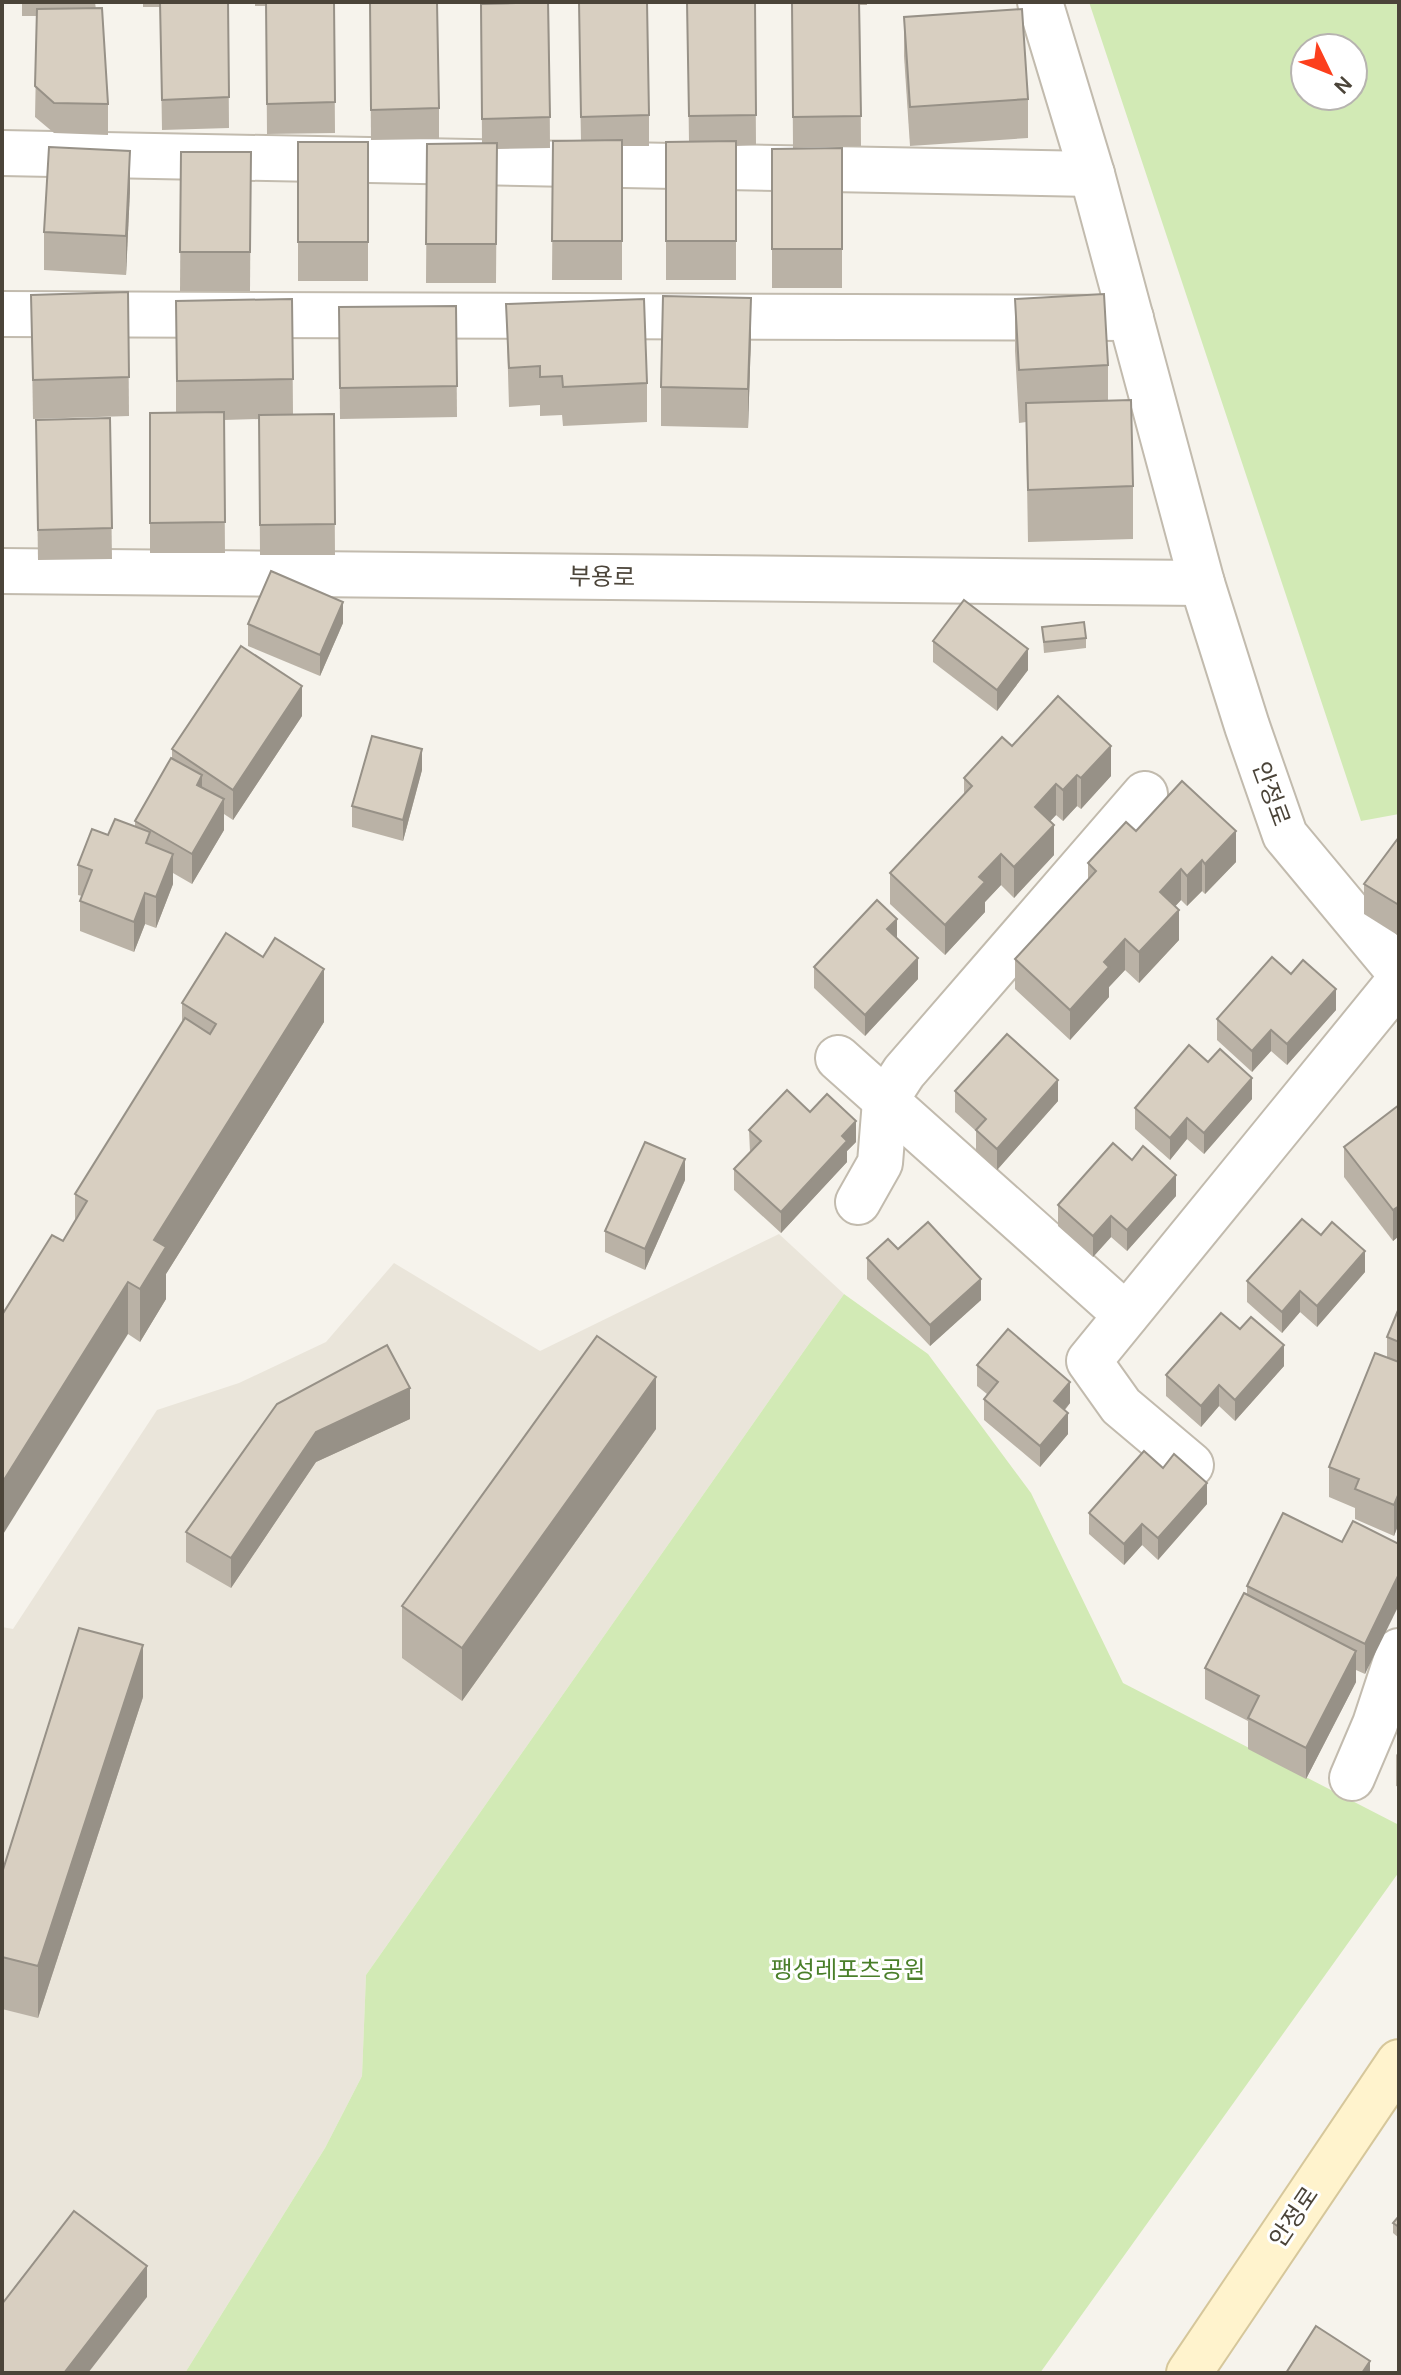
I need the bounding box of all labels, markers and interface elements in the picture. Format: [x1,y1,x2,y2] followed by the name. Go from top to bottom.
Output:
[1289,32,1369,112] north arrow
[1328,70,1358,100] text: N
[569,562,635,592] street label: 부용로
[1247,758,1295,830] street label: 안정로
[771,1956,925,1984] park label: 팽성레포츠공원
[1264,2182,1324,2252] street label: 안정로

